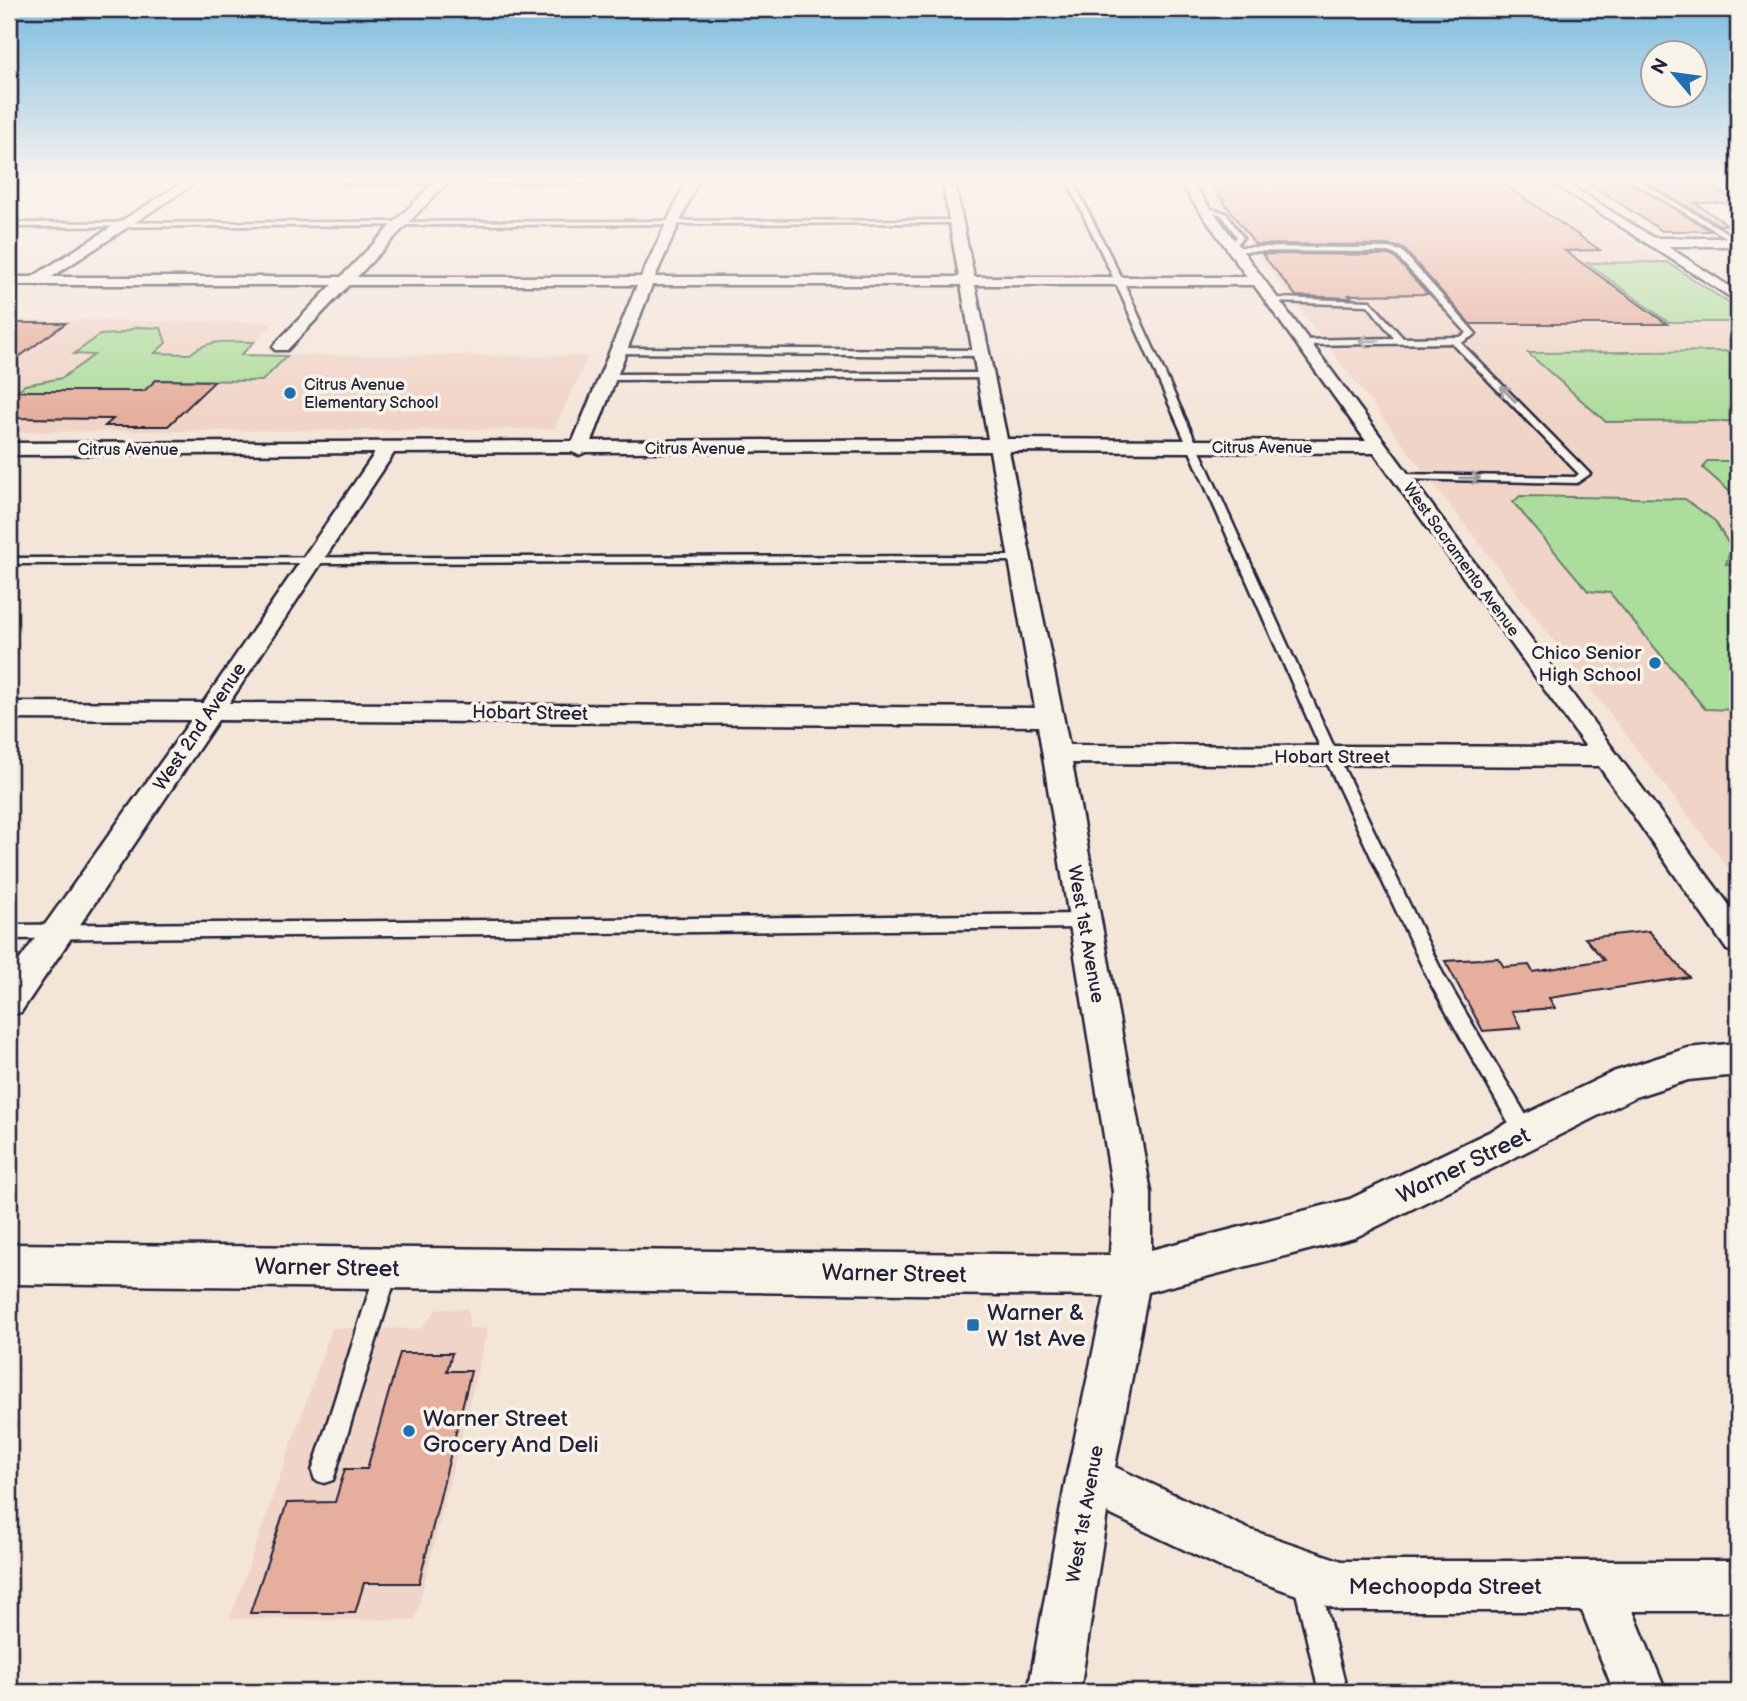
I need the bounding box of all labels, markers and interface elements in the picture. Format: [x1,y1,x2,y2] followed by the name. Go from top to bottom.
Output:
[1638,38,1708,108] north arrow
[1647,55,1674,78] text: N
[1358,334,1381,348] one-way arrow
[304,376,438,413] place label: Citrus Avenue Elementary School
[282,385,298,401] marker: Citrus Avenue Elementary School
[1500,386,1517,403] one-way arrow
[1212,439,1313,458] street label: Citrus Avenue
[645,440,746,459] street label: Citrus Avenue
[78,441,179,460] street label: Citrus Avenue
[1459,471,1482,485] one-way arrow
[1399,479,1523,641] street label: West Sacramento Avenue
[1531,642,1642,687] place label: Chico Senior High School
[1647,655,1663,671] marker: Chico Senior High School
[149,658,252,795] street label: West 2nd Avenue
[472,701,588,726] street label: Hobart Street
[1274,746,1390,769] street label: Hobart Street
[1062,864,1109,1005] street label: West 1st Avenue
[1392,1122,1535,1210] street label: Warner Street
[254,1253,400,1283] street label: Warner Street
[821,1259,967,1289] street label: Warner Street
[987,1299,1086,1353] place label: Warner & W 1st Ave
[965,1317,981,1333] marker: Warner & W 1st Ave
[423,1405,599,1459] place label: Warner Street Grocery And Deli
[401,1423,417,1439] marker: Warner Street Grocery And Deli
[1062,1444,1109,1585] street label: West 1st Avenue
[1348,1573,1542,1601] street label: Mechoopda Street

